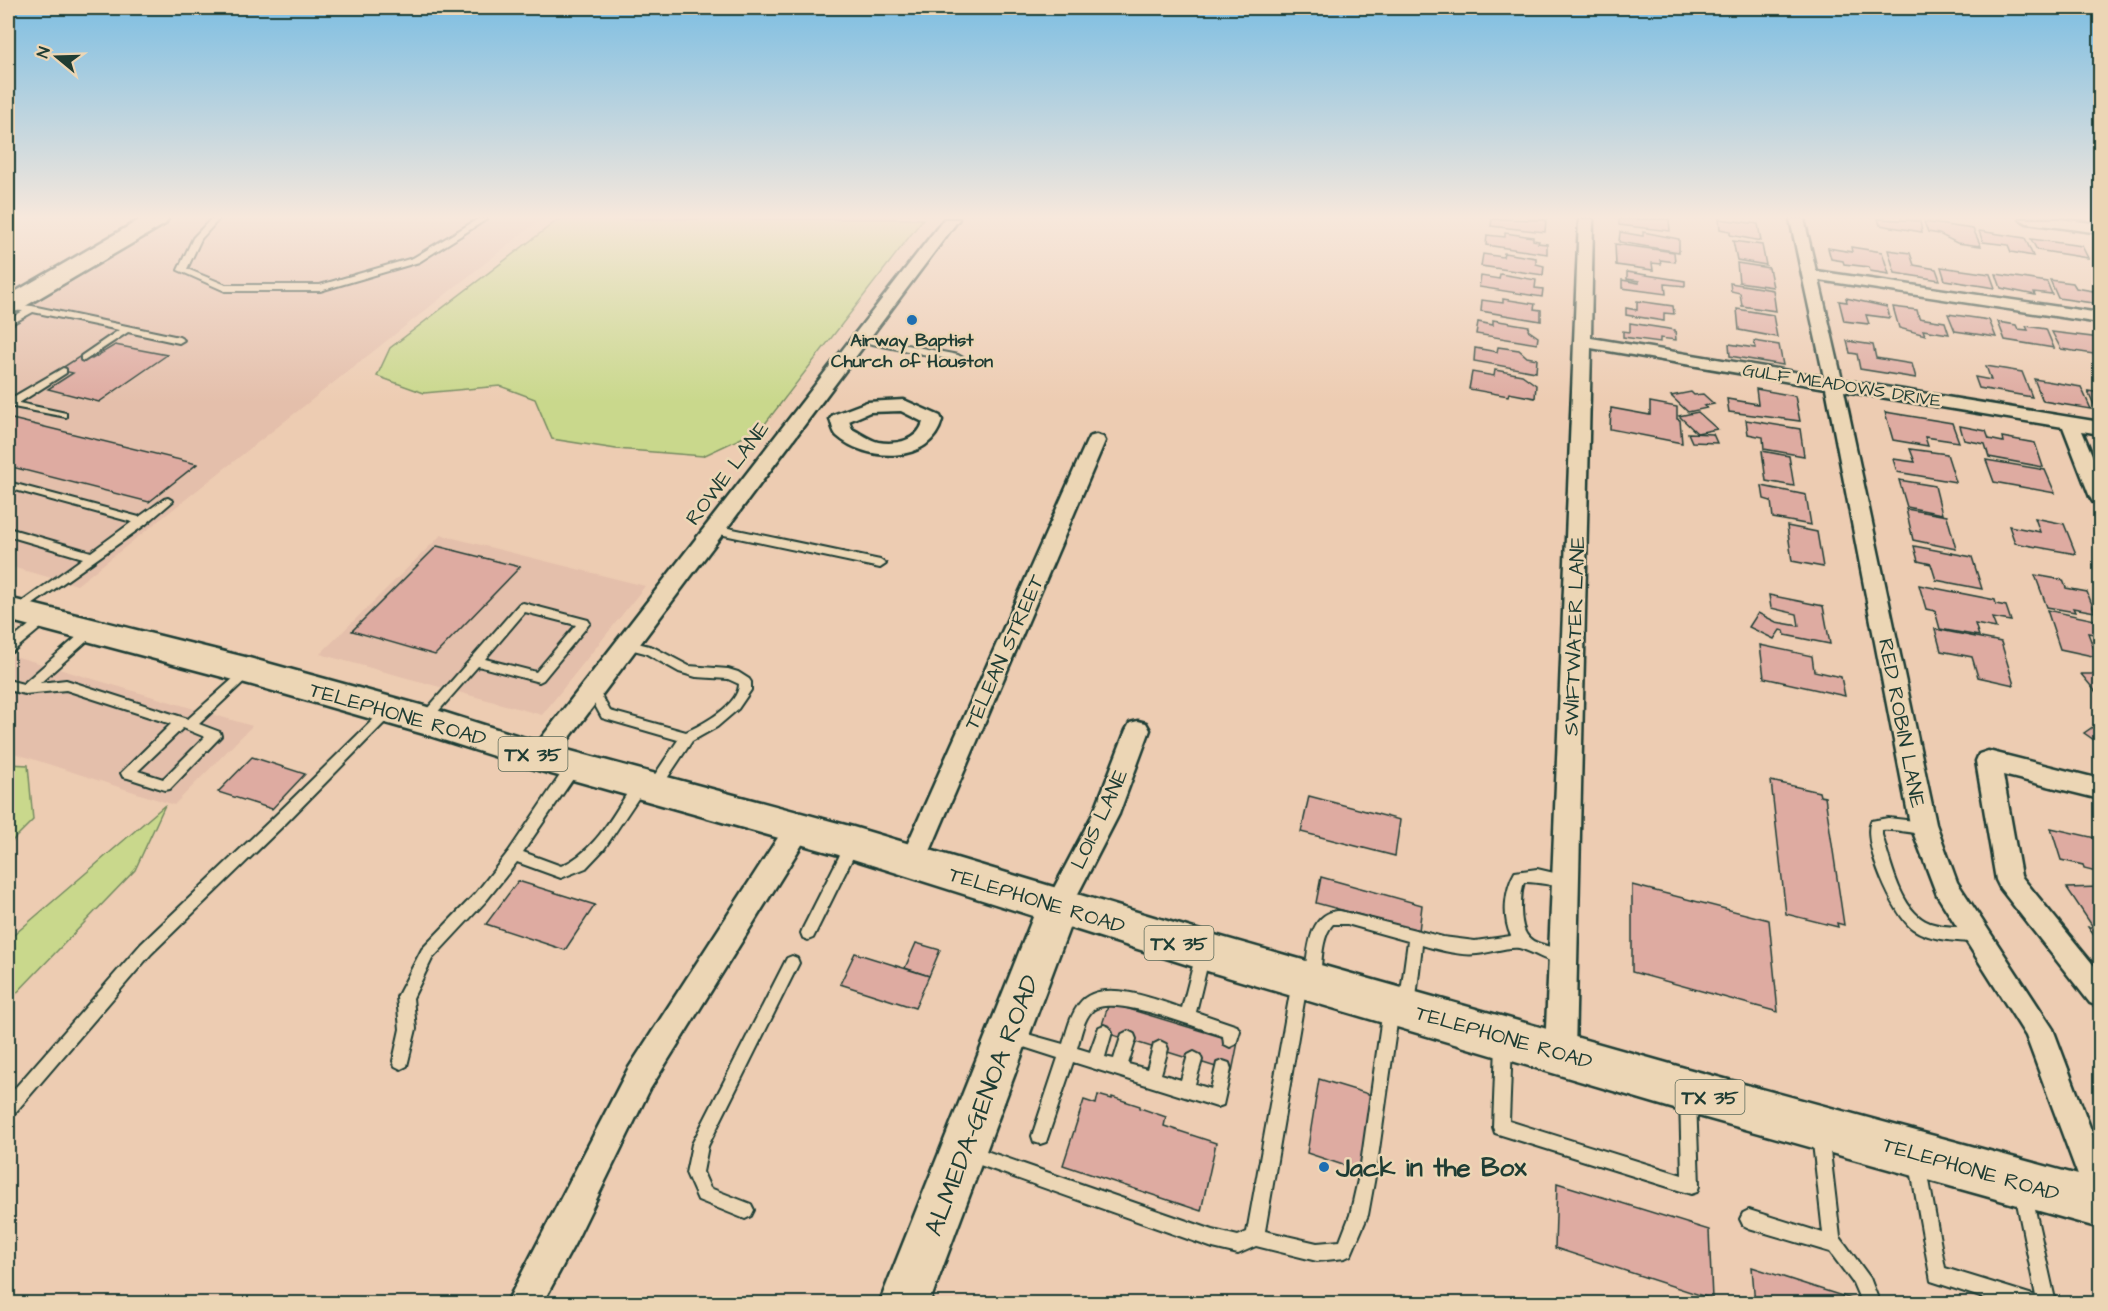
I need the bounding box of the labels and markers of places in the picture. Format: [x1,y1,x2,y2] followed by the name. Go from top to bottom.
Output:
[905,313,919,327] marker: Airway Baptist Church of Houston
[831,328,993,374] place label: Airway Baptist Church of Houston
[1335,1150,1527,1186] place label: Jack in the Box
[1317,1160,1331,1174] marker: Jack in the Box

